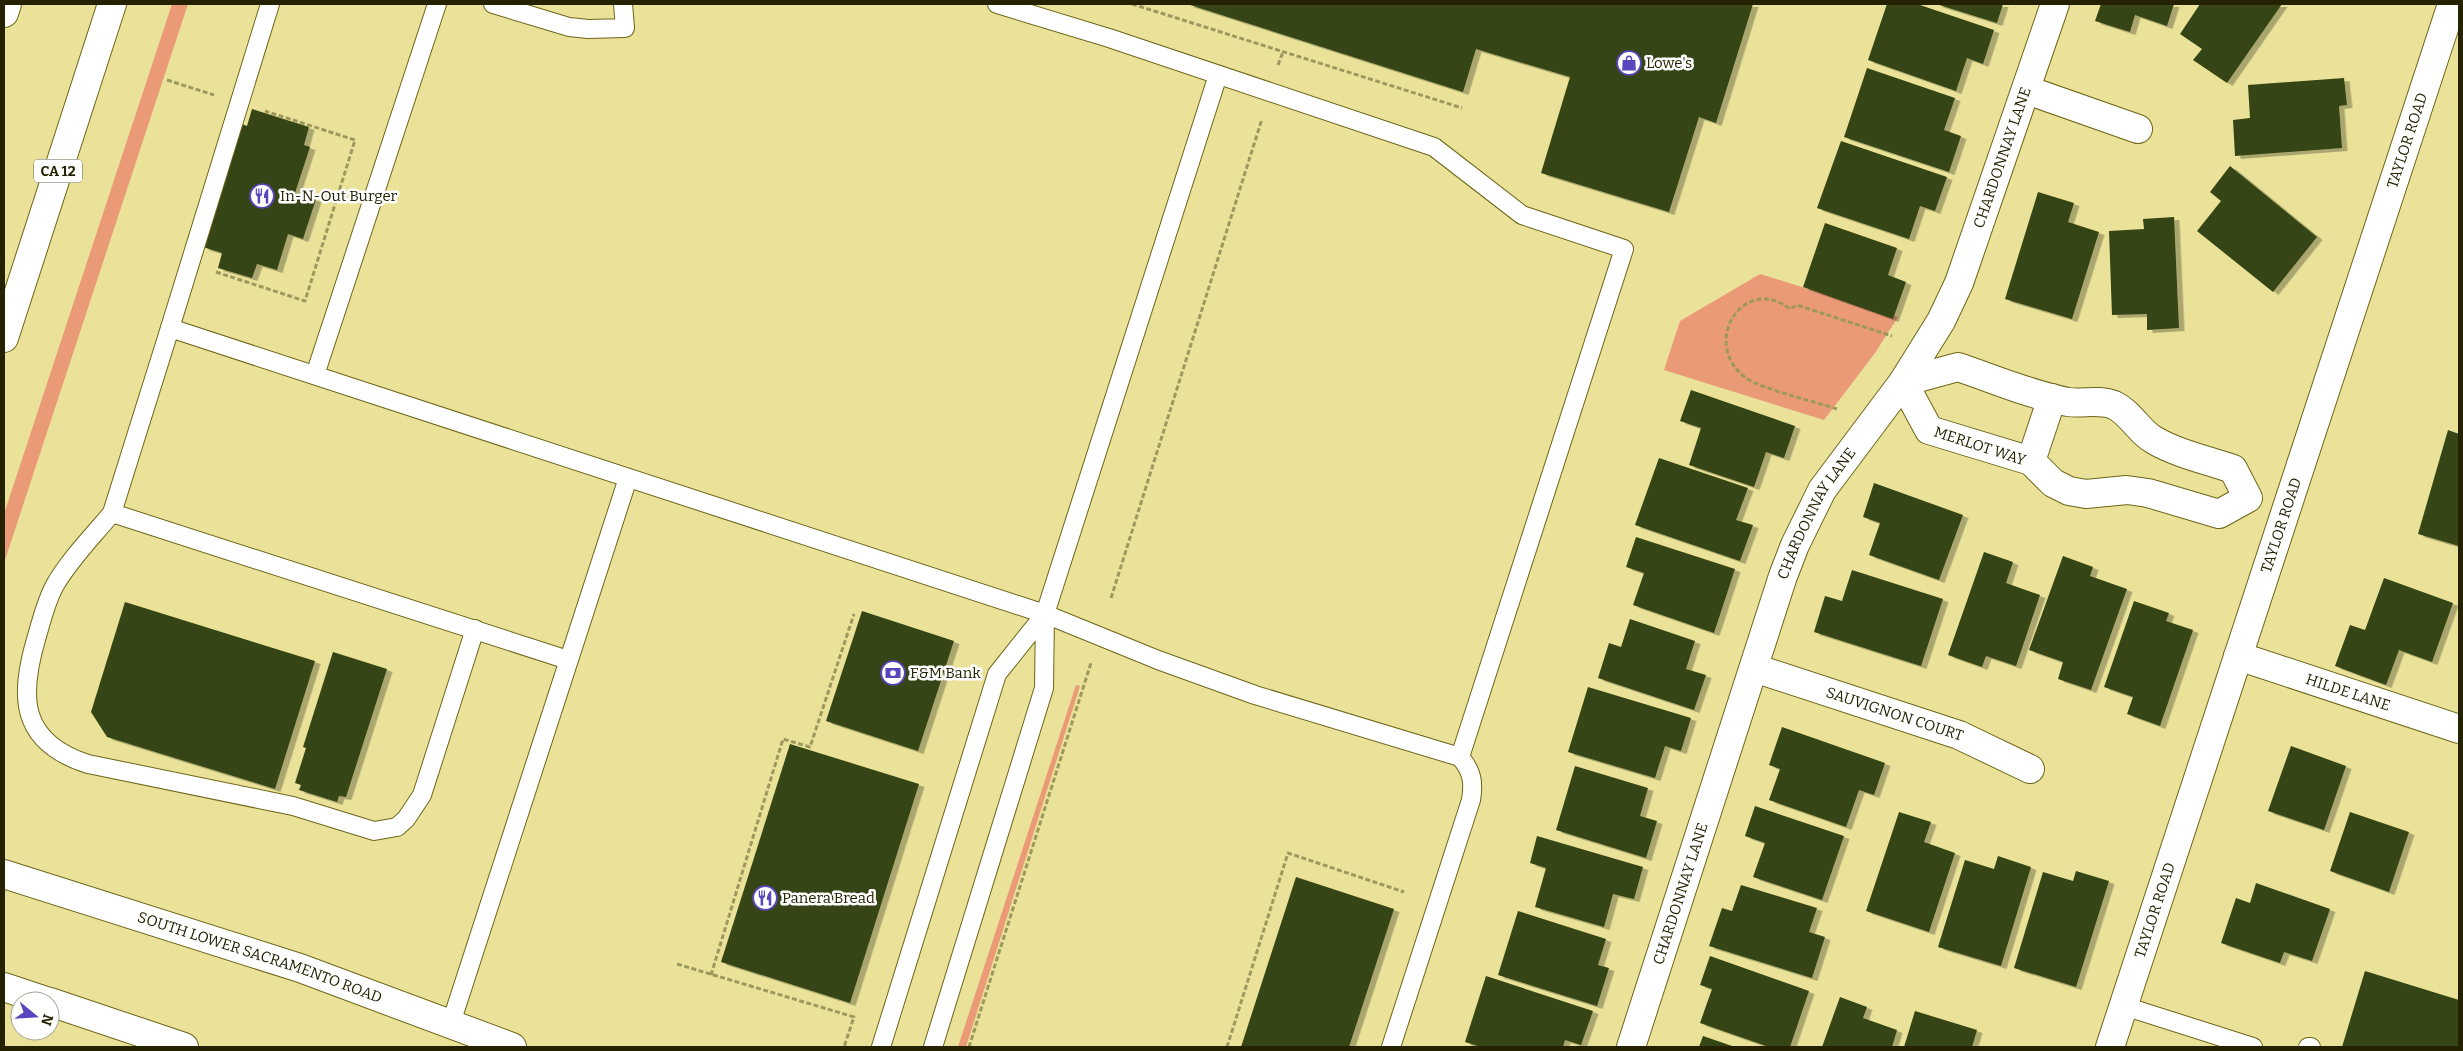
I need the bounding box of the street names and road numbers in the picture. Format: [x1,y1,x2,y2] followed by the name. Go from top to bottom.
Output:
[1970,85,2035,230] street label: CHARDONNAY LANE
[2383,90,2431,191] street label: TAYLOR ROAD
[34,160,82,182] road number: CA 12
[1932,423,2029,469] street label: MERLOT WAY
[1774,444,1860,582] street label: CHARDONNAY LANE
[2257,475,2305,575] street label: TAYLOR ROAD
[2303,670,2393,715] street label: HILDE LANE
[1824,683,1966,745] street label: SAUVIGNON COURT
[1649,821,1712,967] street label: CHARDONNAY LANE
[2131,860,2179,960] street label: TAYLOR ROAD
[135,908,384,1007] street label: SOUTH LOWER SACRAMENTO ROAD

